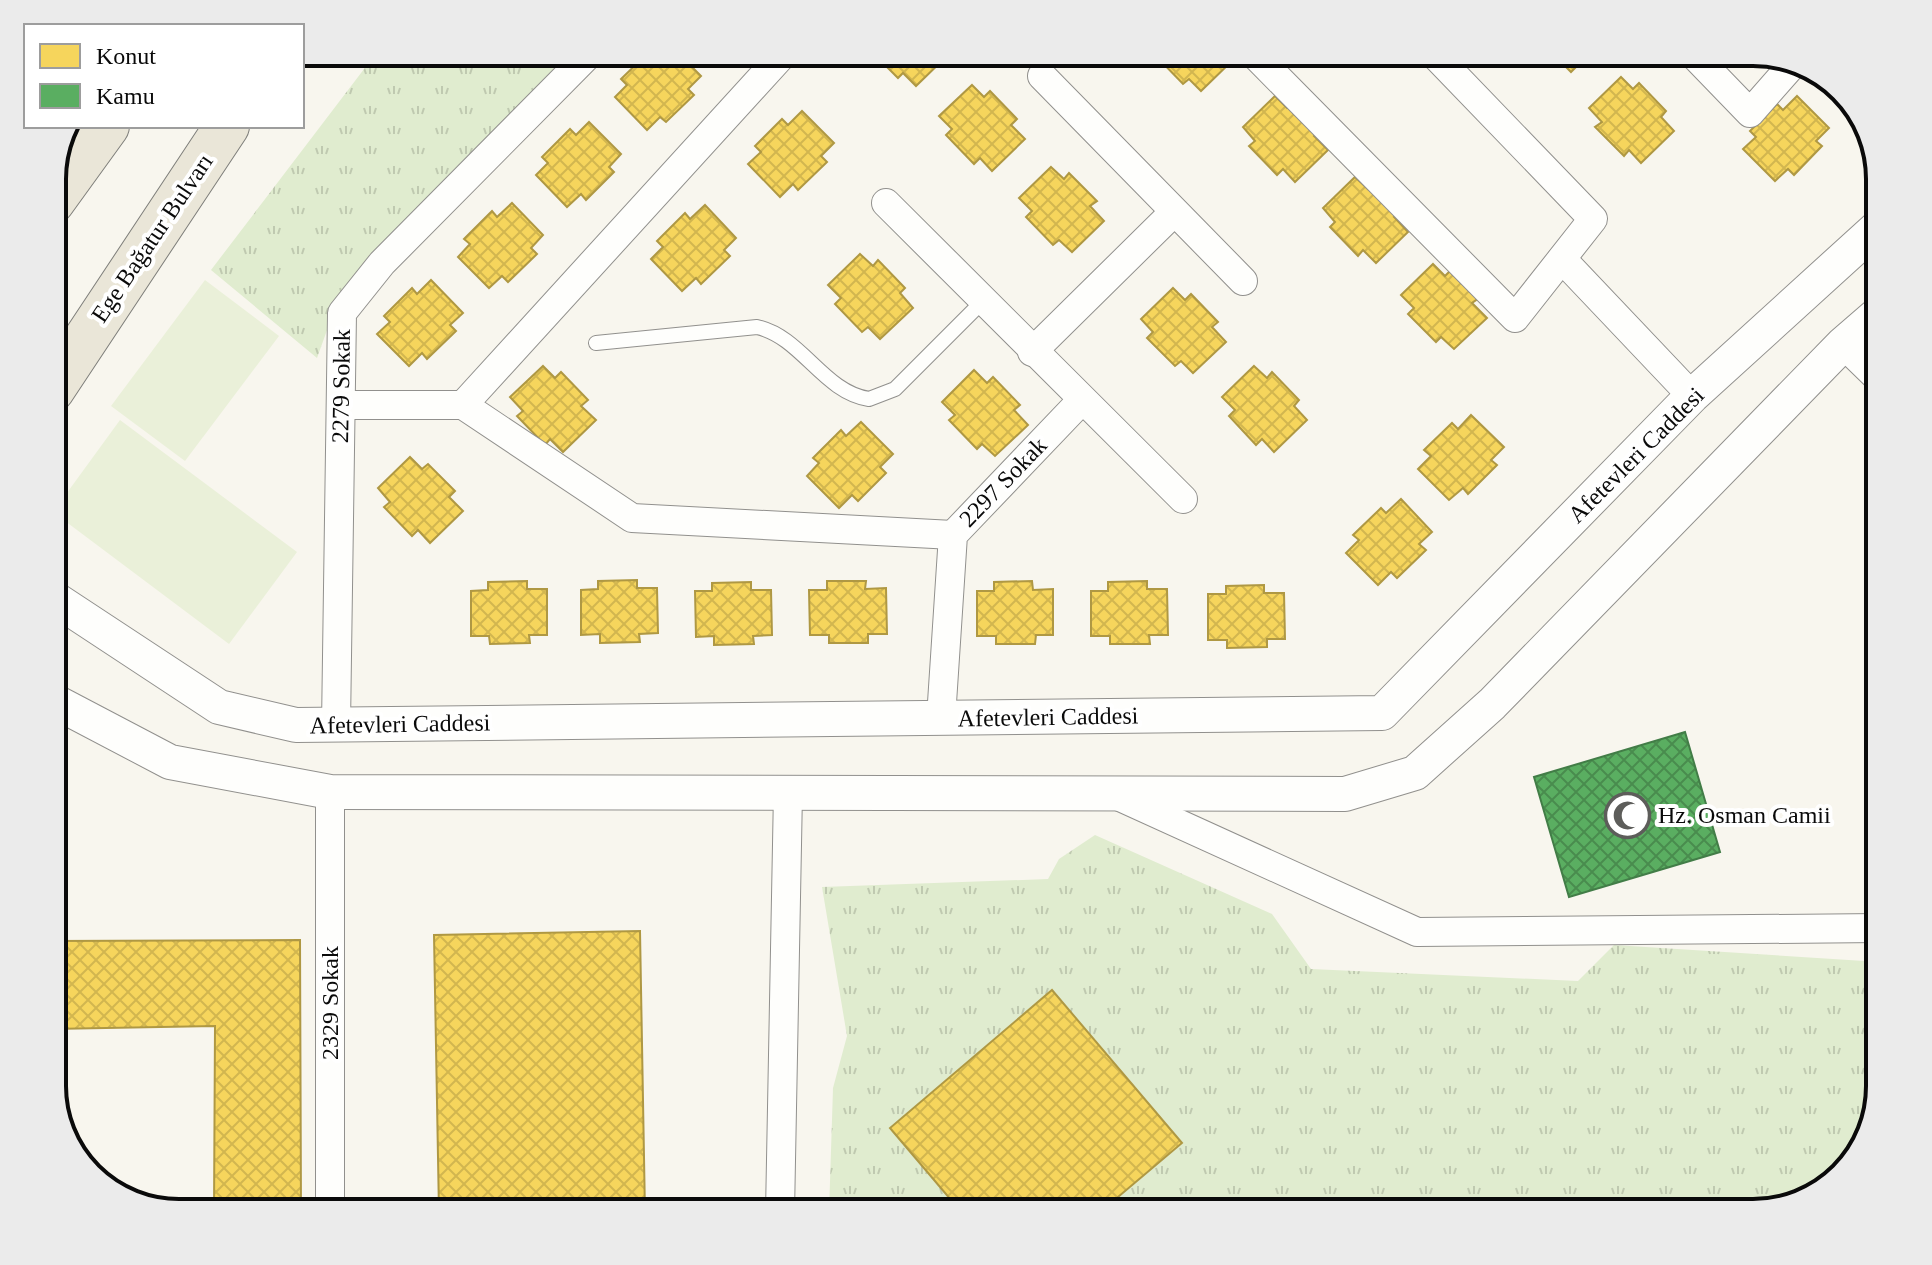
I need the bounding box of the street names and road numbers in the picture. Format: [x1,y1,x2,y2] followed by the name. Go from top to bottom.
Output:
[86,149,218,327] street label: Ege Bağatur Bulvarı
[327,329,355,443] street label: 2279 Sokak
[1563,382,1709,528] street label: Afetevleri Caddesi
[954,432,1052,532] street label: 2297 Sokak
[957,702,1139,732] street label: Afetevleri Caddesi
[309,709,491,739] street label: Afetevleri Caddesi
[317,946,343,1060] street label: 2329 Sokak

